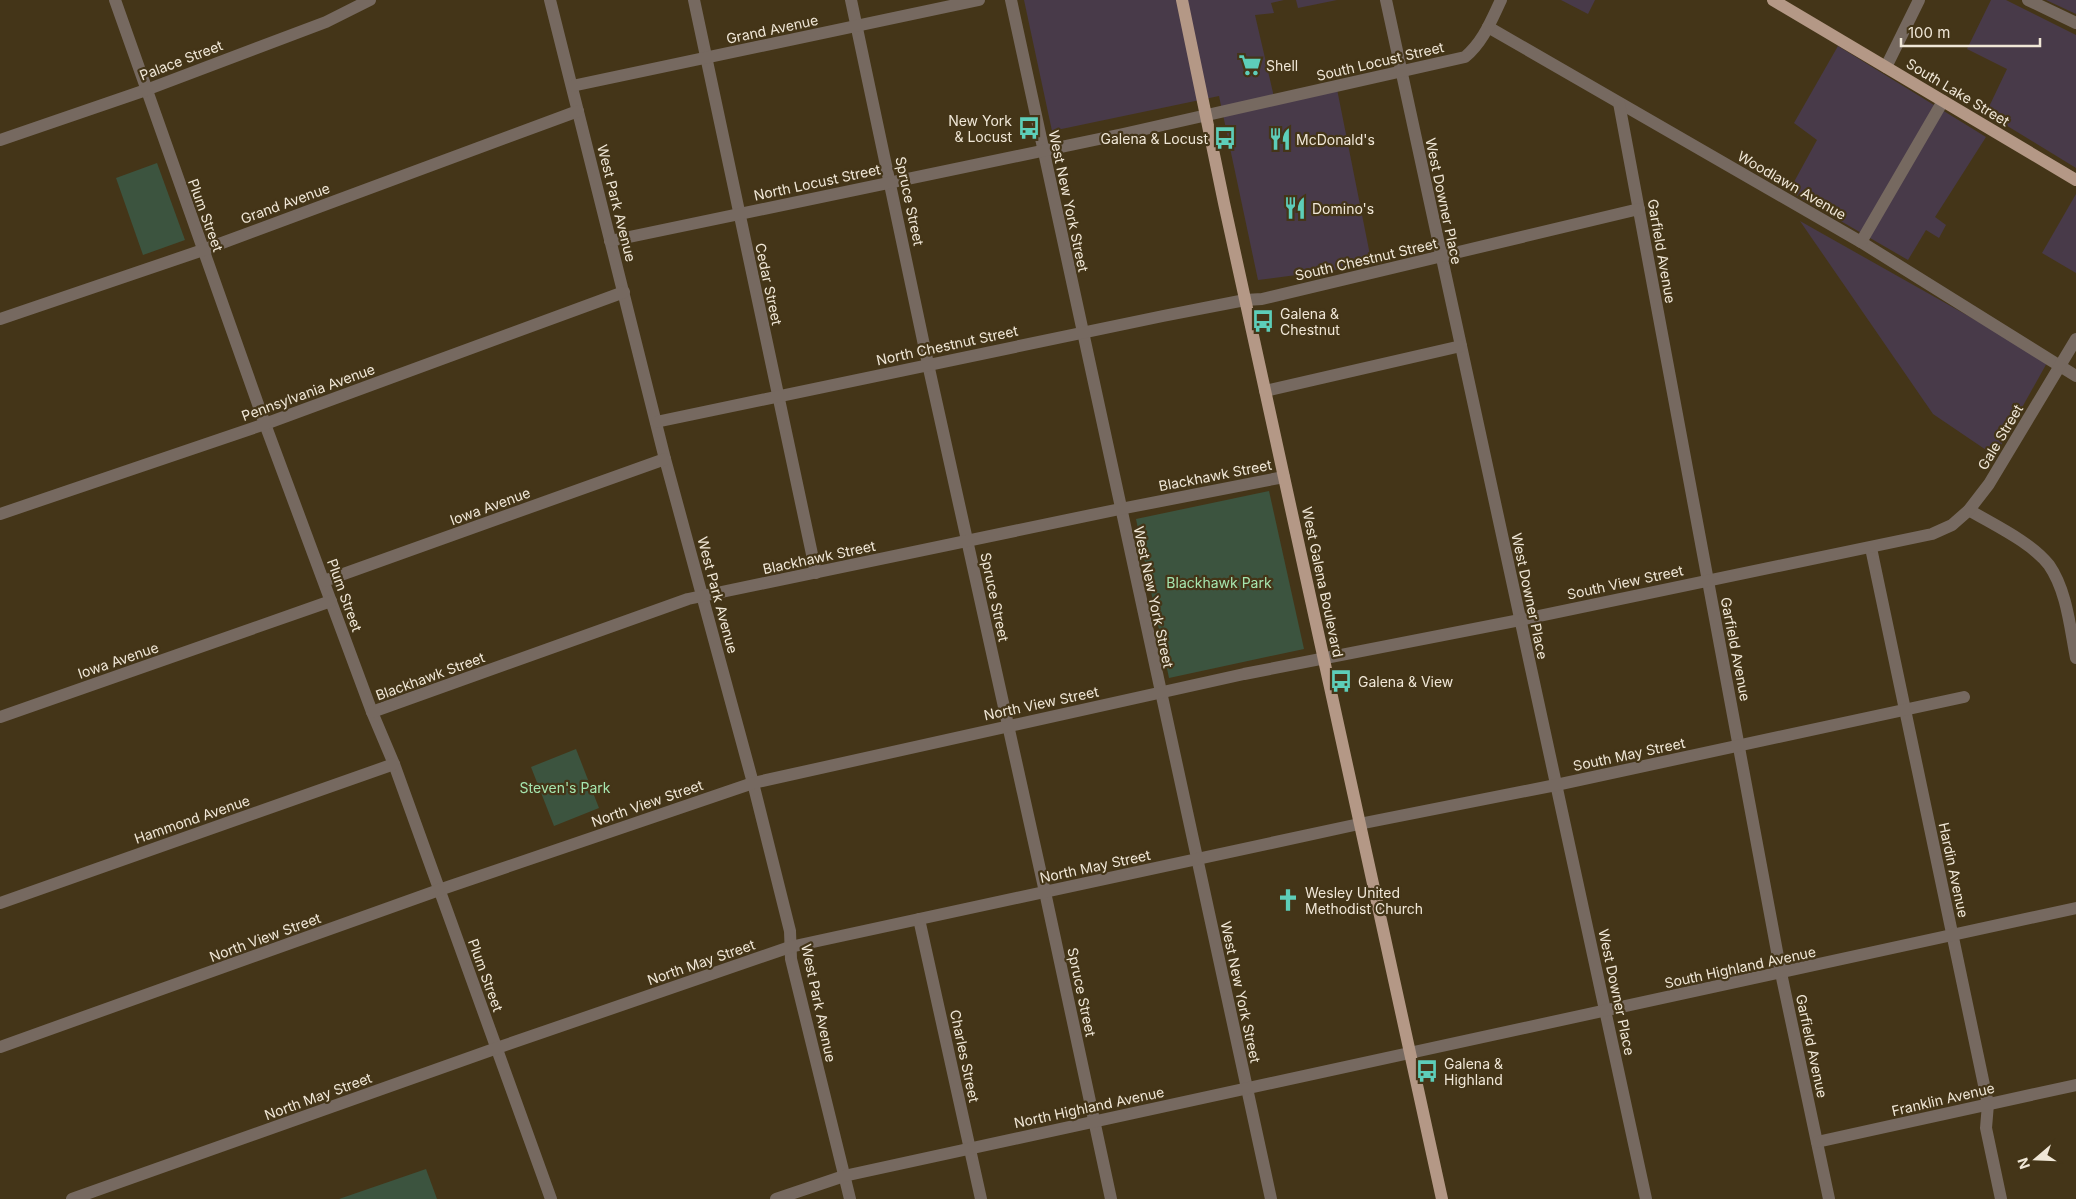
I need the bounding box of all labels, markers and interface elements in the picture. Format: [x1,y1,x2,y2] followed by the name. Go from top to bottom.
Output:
[724,11,820,47] street label: Grand Avenue
[1901,15,2040,47] scale bar
[1908,23,1950,42] text: 100 m
[137,36,225,84] street label: Palace Street
[1315,38,1446,84] street label: South Locust Street
[1237,52,1263,78] supermarket icon: Shell
[1903,55,2013,130] street label: South Lake Street
[1266,57,1298,74] place label: Shell
[948,112,1012,145] place label: New York & Locust
[1016,115,1042,141] bus stop icon: New York & Locust
[1212,125,1238,151] bus stop icon: Galena & Locust
[1267,126,1293,152] restaurant icon: McDonald's
[1046,129,1092,274] street label: West New York Street
[1101,130,1208,147] place label: Galena & Locust
[1296,131,1375,148] place label: McDonald's
[1422,136,1466,266] street label: West Downer Place
[594,143,640,263] street label: West Park Avenue
[1735,147,1849,223] street label: Woodlawn Avenue
[892,155,928,248] street label: Spruce Street
[752,160,882,204] street label: North Locust Street
[185,176,227,254] street label: Plum Street
[238,179,332,227] street label: Grand Avenue
[1282,195,1308,221] restaurant icon: Domino's
[1644,198,1680,304] street label: Garfield Avenue
[1312,200,1374,217] place label: Domino's
[1293,234,1439,284] street label: South Chestnut Street
[752,241,786,327] street label: Cedar Street
[1280,305,1340,338] place label: Galena & Chestnut
[1250,308,1276,334] bus stop icon: Galena & Chestnut
[875,322,1020,368] street label: North Chestnut Street
[239,360,377,424] street label: Pennsylvania Avenue
[1974,401,2026,473] street label: Gale Street
[1157,456,1273,494] street label: Blackhawk Street
[447,484,533,528] street label: Iowa Avenue
[1299,505,1347,659] street label: West Galena Boulevard
[1131,525,1177,670] street label: West New York Street
[1508,531,1552,661] street label: West Downer Place
[694,535,742,655] street label: West Park Avenue
[761,537,877,577] street label: Blackhawk Street
[977,551,1013,644] street label: Spruce Street
[324,556,366,634] street label: Plum Street
[1565,561,1685,603] street label: South View Street
[1166,574,1272,591] park label: Blackhawk Park
[1718,596,1754,702] street label: Garfield Avenue
[75,638,161,682] street label: Iowa Avenue
[373,648,487,704] street label: Blackhawk Street
[1328,668,1354,694] bus stop icon: Galena & View
[1358,673,1453,690] place label: Galena & View
[982,682,1100,723] street label: North View Street
[1571,734,1687,774] street label: South May Street
[589,776,706,830] street label: North View Street
[520,779,611,796] park label: Steven's Park
[132,791,252,847] street label: Hammond Avenue
[1936,821,1972,919] street label: Hardin Avenue
[1038,846,1152,886] street label: North May Street
[1305,884,1423,917] place label: Wesley United Methodist Church
[1275,887,1301,913] church icon: Wesley United Methodist Church
[207,909,323,965] street label: North View Street
[1218,920,1264,1065] street label: West New York Street
[1595,927,1639,1057] street label: West Downer Place
[645,935,758,988] street label: North May Street
[465,936,507,1014] street label: Plum Street
[798,942,840,1064] street label: West Park Avenue
[1663,943,1817,991] street label: South Highland Avenue
[1064,946,1100,1039] street label: Spruce Street
[1793,993,1831,1099] street label: Garfield Avenue
[947,1008,983,1104] street label: Charles Street
[1444,1055,1503,1088] place label: Galena & Highland
[1414,1058,1440,1084] bus stop icon: Galena & Highland
[262,1069,374,1123] street label: North May Street
[1890,1079,1996,1119] street label: Franklin Avenue
[1012,1083,1166,1131] street label: North Highland Avenue
[2011,1134,2061,1184] north arrow
[2013,1156,2033,1171] text: N

